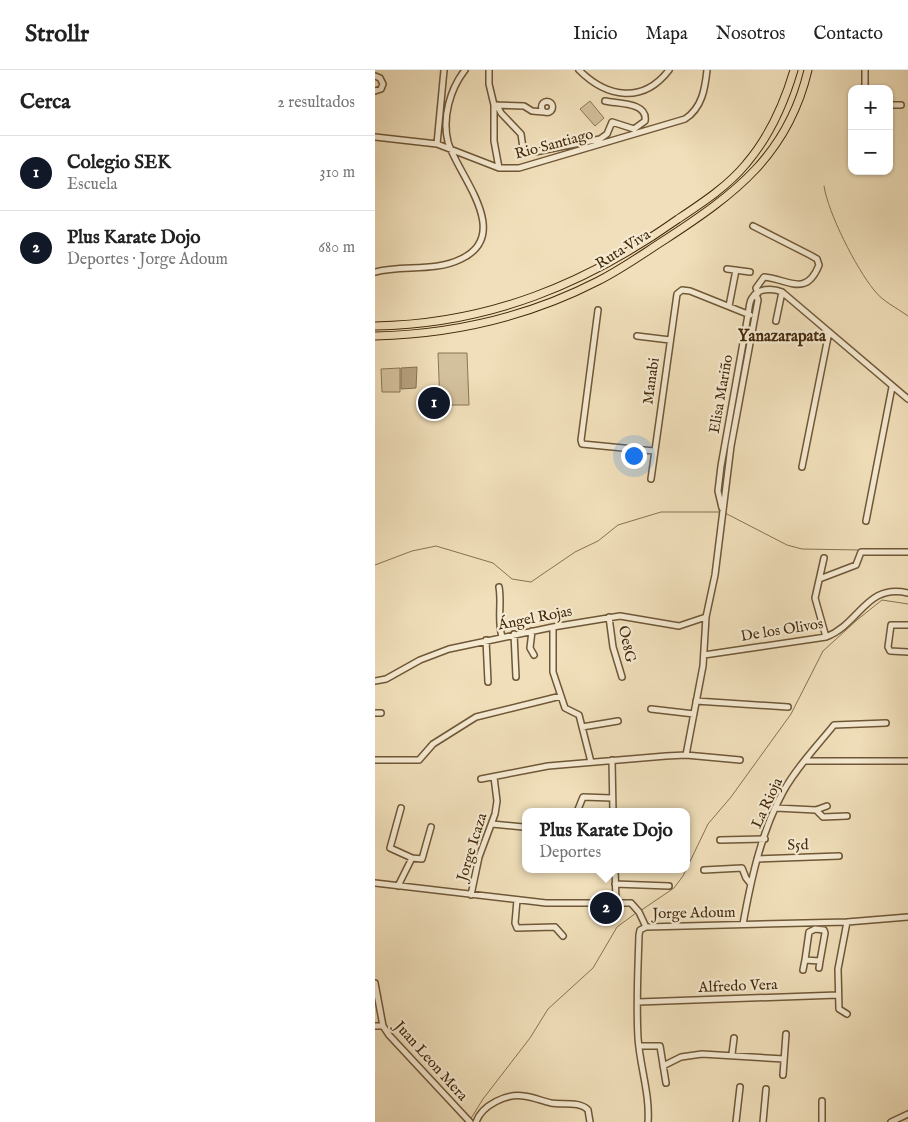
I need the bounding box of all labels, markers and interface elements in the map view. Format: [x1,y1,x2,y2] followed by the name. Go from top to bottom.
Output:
[25,19,89,50] text: Strollr
[573,23,618,46] text: Inicio
[646,23,688,46] text: Mapa
[716,23,785,46] text: Nosotros
[813,23,883,46] text: Contacto
[848,85,893,175] map controls
[848,85,893,130] button: +
[20,89,70,116] text: Cerca
[277,93,355,113] text: 2 resultados
[513,124,595,164] street label: Rio Santiago
[848,130,893,175] button: −
[67,151,171,175] text: Colegio SEK
[33,163,39,183] text: 1
[319,163,355,183] text: 310 m
[67,175,118,195] text: Escuela
[592,225,654,273] street label: Ruta Viva
[67,226,200,250] text: Plus Karate Dojo
[32,238,40,258] text: 2
[318,238,355,258] text: 680 m
[67,250,228,270] text: Deportes · Jorge Adoum
[738,327,827,347] district label: Yanazarapata
[705,353,737,435] street label: Elisa Mariño
[638,356,664,406] street label: Manabi
[418,384,450,422] pin: 1
[621,443,647,469] your location
[495,601,574,635] street label: Ángel Rojas
[739,614,825,646] street label: De los Olivos
[614,624,640,664] street label: Oe8G
[747,774,787,831] street label: La Rioja
[522,808,690,873] popup
[452,810,492,885] street label: Jorge Icaza
[539,819,673,843] text: Plus Karate Dojo
[787,835,810,855] street label: S5d
[539,843,601,863] text: Deportes
[590,889,622,927] pin: 2
[650,903,736,923] street label: Jorge Adoum
[697,975,779,997] street label: Alfredo Vera
[389,1016,472,1105] street label: Juan Leon Mera

